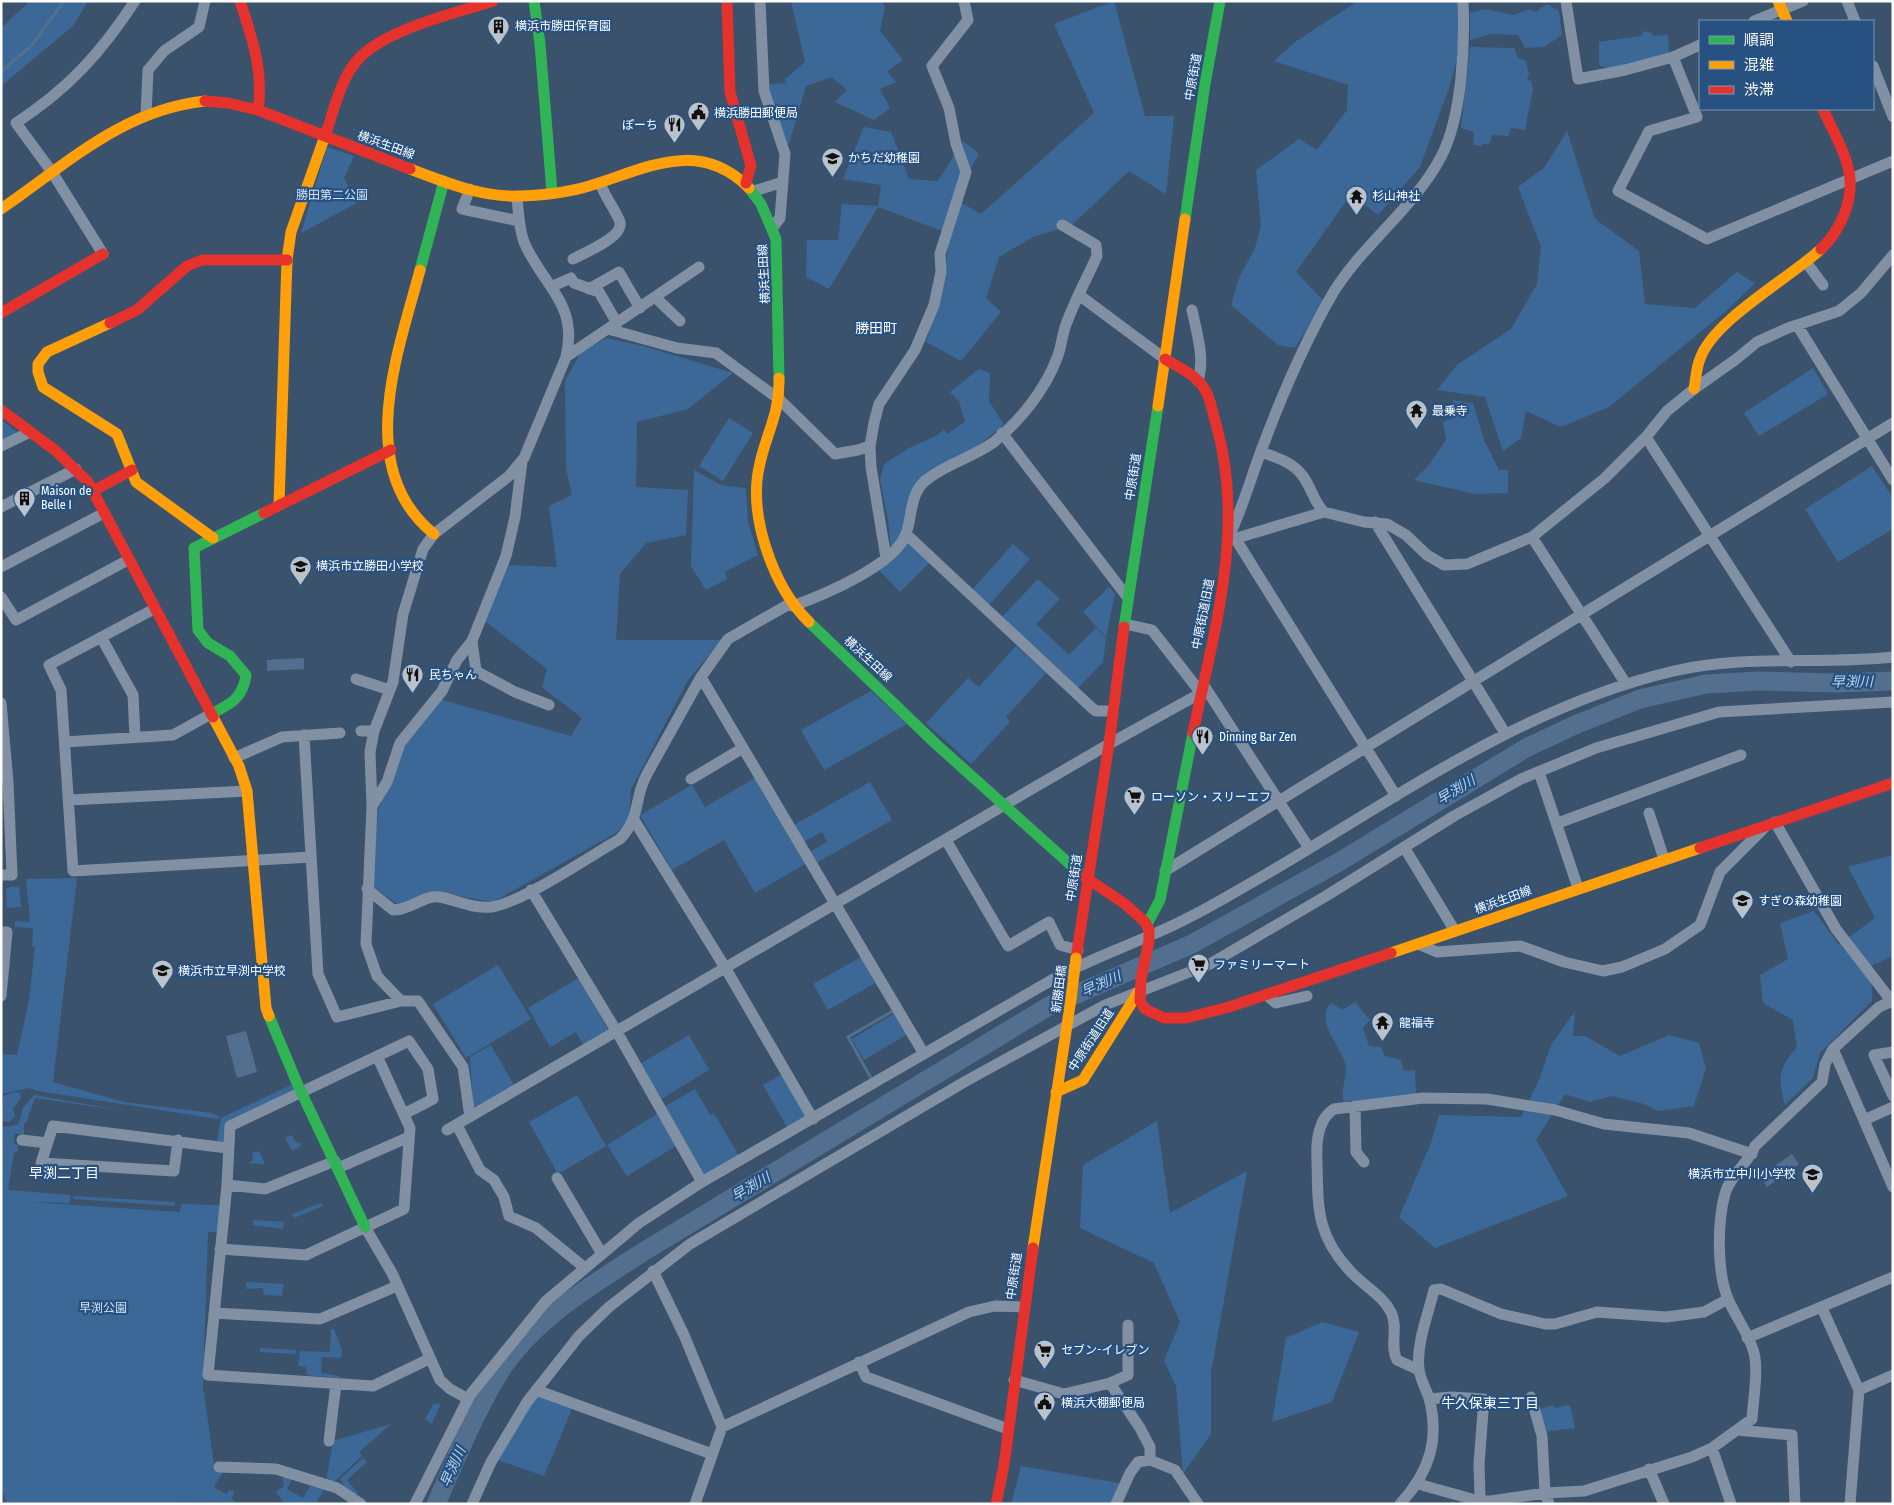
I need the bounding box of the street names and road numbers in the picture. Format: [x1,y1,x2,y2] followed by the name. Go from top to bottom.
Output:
[1182,52,1204,102] street label: 中原街道
[355,128,417,162] street label: 横浜生田線
[755,244,773,304] street label: 横浜生田線
[1122,452,1144,502] street label: 中原街道
[1189,577,1217,651] street label: 中原街道旧道
[841,633,895,685] street label: 横浜生田線
[1063,853,1085,903] street label: 中原街道
[1472,883,1534,917] street label: 横浜生田線
[1049,964,1069,1014] street label: 新勝田橋
[1066,1006,1116,1074] street label: 中原街道旧道
[1004,1251,1024,1301] street label: 中原街道

